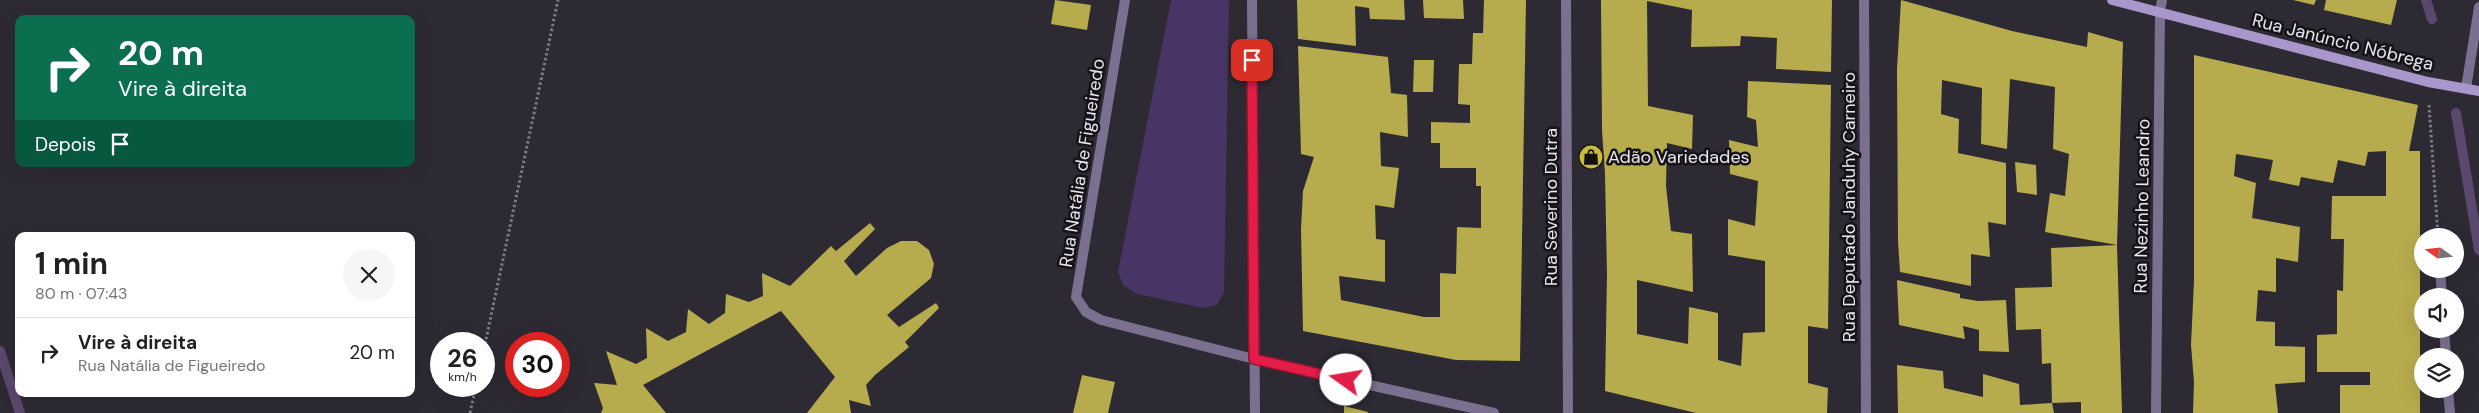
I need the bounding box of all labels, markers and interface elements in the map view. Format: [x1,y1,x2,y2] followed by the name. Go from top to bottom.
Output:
[2250,8,2436,76] street label: Rua Janúncio Nóbrega
[118,30,204,76] text: 20 m
[35,35,100,100] icon: right
[1231,39,1273,81] pin
[1238,46,1266,74] icon: arrive
[1054,57,1110,269] street label: Rua Natália de Figueiredo
[1837,72,1861,342] street label: Rua Deputado Janduhy Carneiro
[118,74,247,103] text: Vire à direita
[2128,118,2156,294] street label: Rua Nezinho Leandro
[1539,128,1563,286] street label: Rua Severino Dutra
[106,130,134,158] icon: arrive
[35,132,96,157] text: Depois
[1578,144,1604,170] shop icon: Adão Variedades
[1608,145,1750,169] place label: Adão Variedades
[2414,228,2464,278] north arrow
[2414,228,2464,398] map controls
[35,244,108,283] text: 1 min
[343,249,395,301] button: close
[35,283,128,304] text: 80 m · 07:43
[2414,288,2464,338] button: sound
[78,330,197,355] text: Vire à direita
[505,332,570,397] speed limit sign: 30
[35,339,63,367] icon: right
[349,340,395,365] text: 20 m
[447,342,478,375] text: 26
[2414,348,2464,398] button: layers
[1319,353,1371,405] position arrow
[78,355,266,376] text: Rua Natália de Figueiredo
[448,369,477,385] text: km/h

